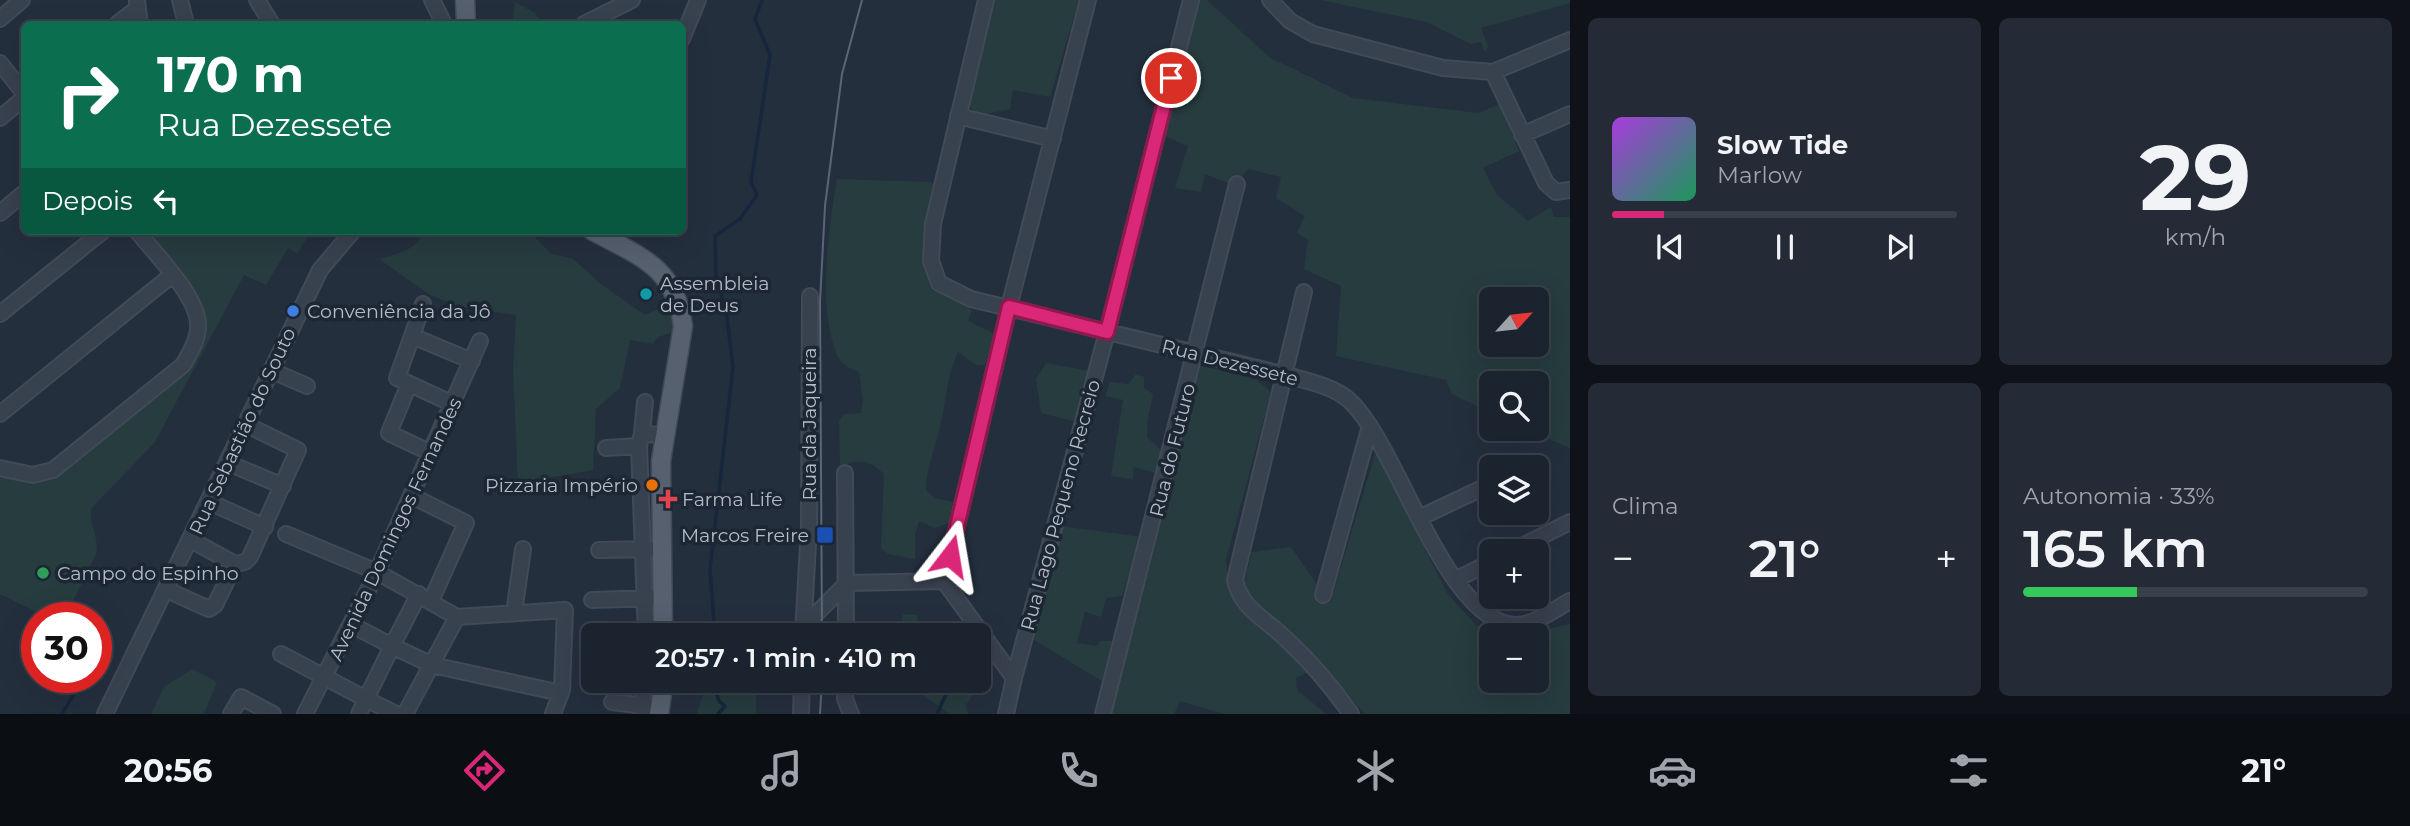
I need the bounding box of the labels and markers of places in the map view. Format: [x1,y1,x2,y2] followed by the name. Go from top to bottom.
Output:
[1141,48,1201,108] pin
[660,272,770,317] place label: Assembleia de Deus
[638,286,654,302] marker: Assembleia de Deus
[307,300,491,323] place label: Conveniência da Jô
[285,303,301,319] marker: Conveniência da Jô
[485,474,638,497] place label: Pizzaria Império
[644,477,660,493] marker: Pizzaria Império
[682,488,783,511] place label: Farma Life
[660,491,676,507] marker: Farma Life
[681,524,809,547] place label: Marcos Freire
[815,525,835,545] marker: Marcos Freire
[57,562,239,585] place label: Campo do Espinho
[35,565,51,581] marker: Campo do Espinho

